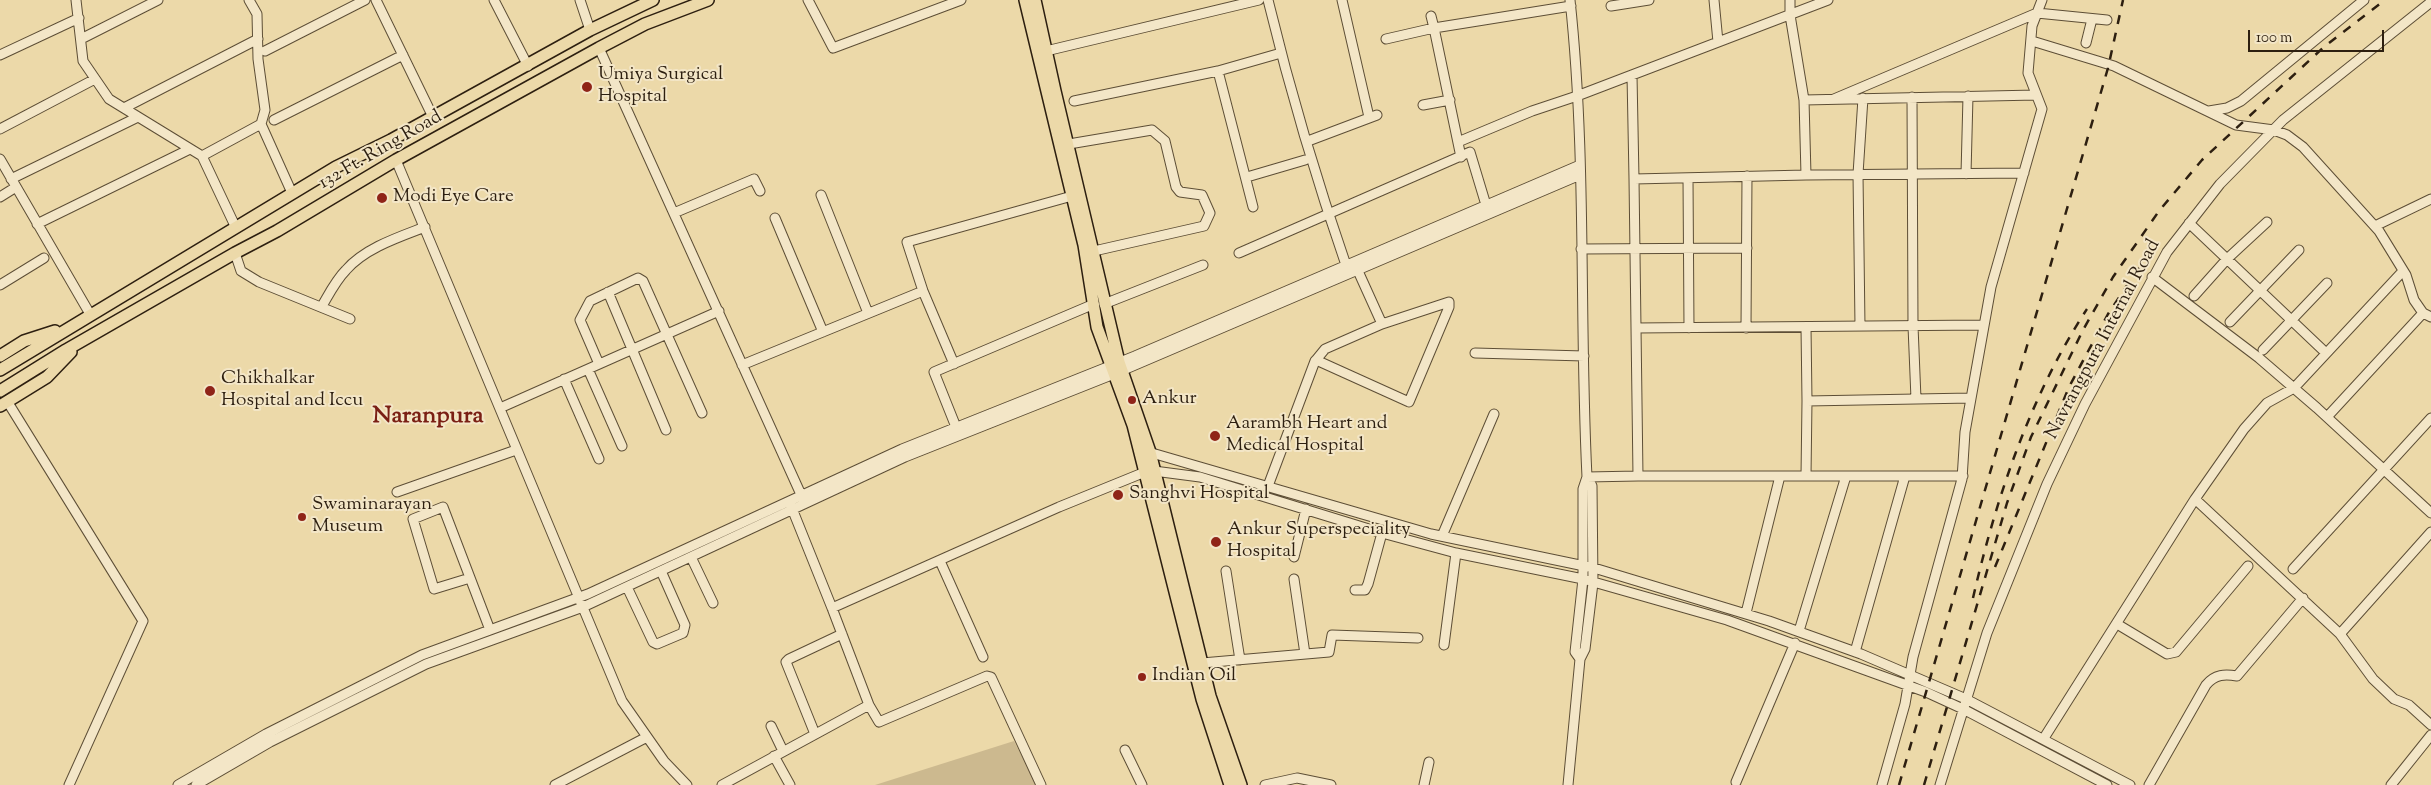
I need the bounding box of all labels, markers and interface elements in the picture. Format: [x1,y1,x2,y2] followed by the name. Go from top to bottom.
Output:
[2251,20,2387,52] scale bar
[2256,28,2292,49] text: 100 m
[598,65,723,109] place label: Umiya Surgical Hospital
[580,80,594,94] marker: Umiya Surgical Hospital
[315,106,447,196] street label: 132 Ft. Ring Road
[393,187,514,209] place label: Modi Eye Care
[375,191,389,205] marker: Modi Eye Care
[2042,236,2166,444] street label: Navrangpura Internal Road
[221,369,363,413] place label: Chikhalkar Hospital and Iccu
[203,384,217,398] marker: Chikhalkar Hospital and Iccu
[1142,389,1197,411] place label: Ankur
[1126,394,1138,406] marker: Ankur
[373,404,483,432] district label: Naranpura
[1226,414,1387,458] place label: Aarambh Heart and Medical Hospital
[1208,429,1222,443] marker: Aarambh Heart and Medical Hospital
[1129,484,1269,506] place label: Sanghvi Hospital
[1111,488,1125,502] marker: Sanghvi Hospital
[312,495,432,539] place label: Swaminarayan Museum
[296,511,308,523] marker: Swaminarayan Museum
[1227,520,1411,564] place label: Ankur Superspeciality Hospital
[1209,535,1223,549] marker: Ankur Superspeciality Hospital
[1152,666,1236,688] place label: Indian Oil
[1136,671,1148,683] marker: Indian Oil

